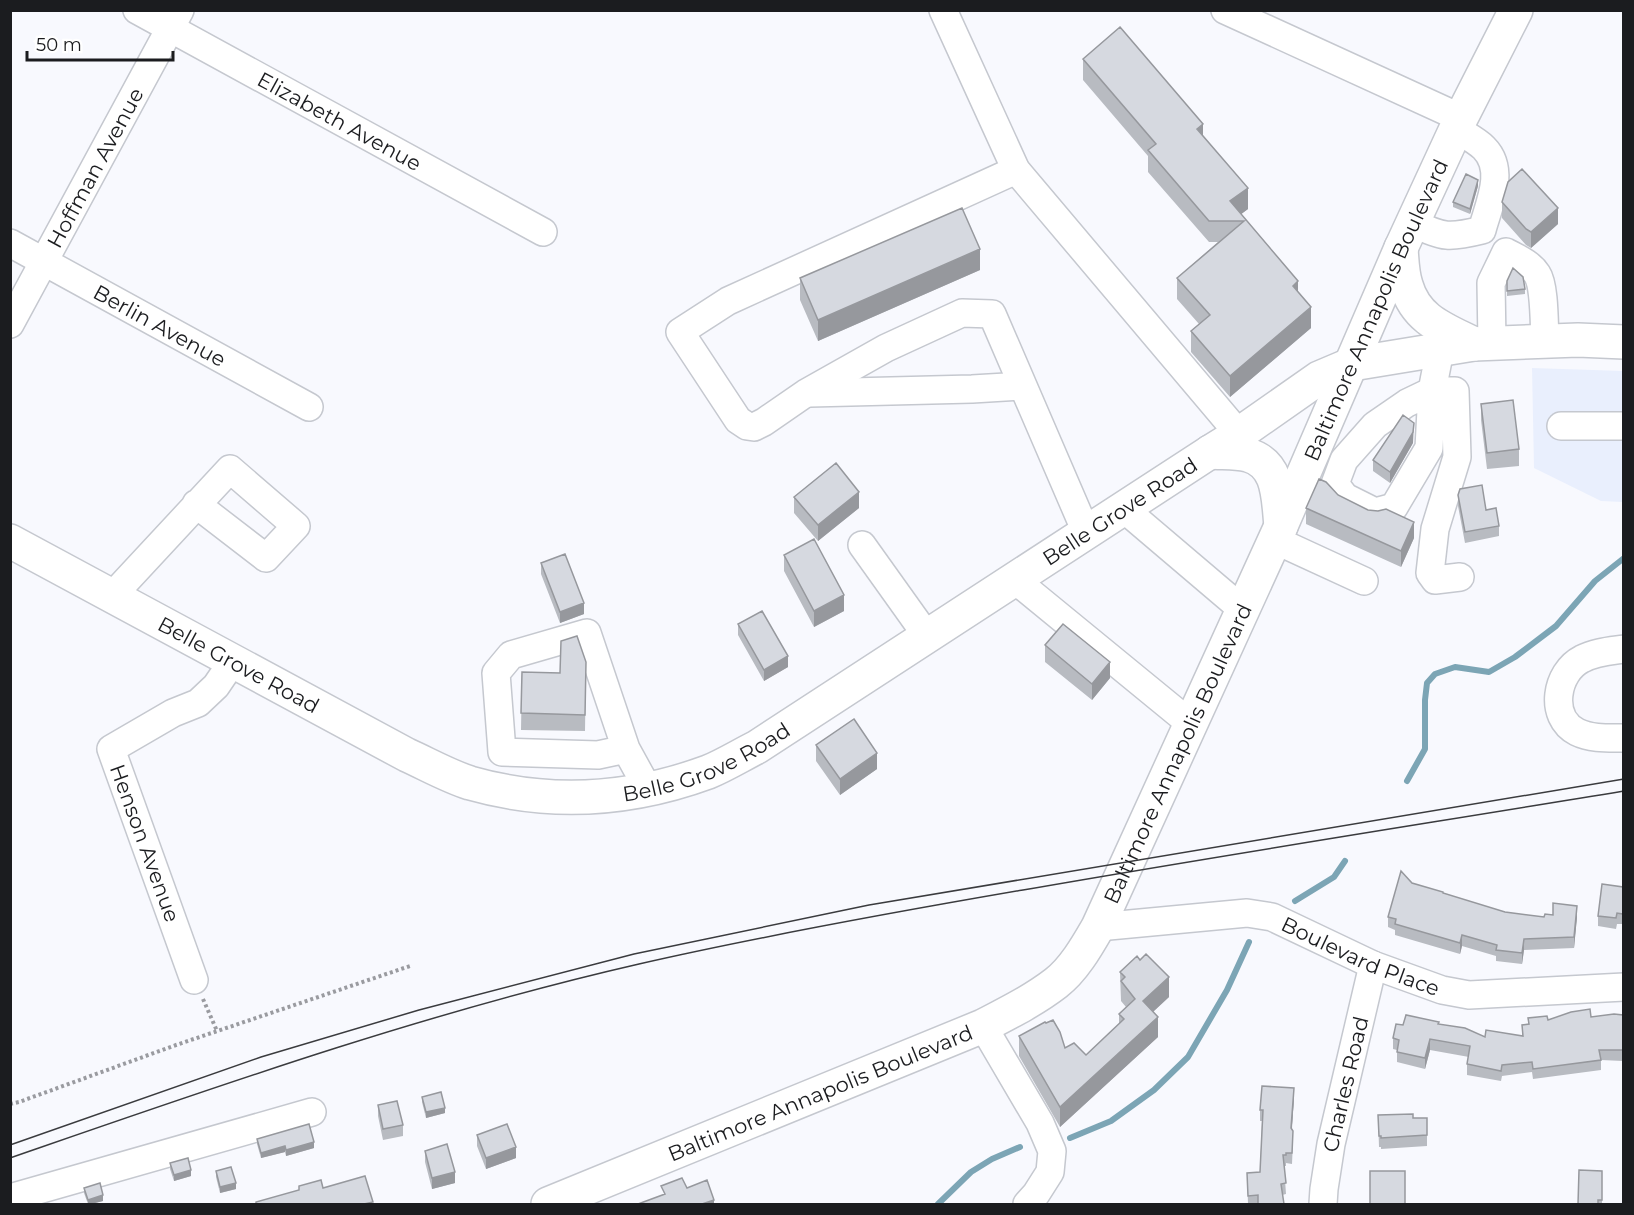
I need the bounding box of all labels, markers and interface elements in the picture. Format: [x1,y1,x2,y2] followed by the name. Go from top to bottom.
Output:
[27,24,172,62] scale bar
[36,34,82,56] text: 50 m
[253,66,426,176] street label: Elizabeth Avenue
[41,83,148,252] street label: Hoffman Avenue
[1298,155,1453,464] street label: Baltimore Annapolis Boulevard
[89,279,230,372] street label: Berlin Avenue
[1037,451,1202,570] street label: Belle Grove Road
[1098,599,1256,907] street label: Baltimore Annapolis Boulevard
[154,611,324,718] street label: Belle Grove Road
[621,717,794,806] street label: Belle Grove Road
[105,761,185,925] street label: Henson Avenue
[1277,911,1443,1001] street label: Boulevard Place
[1317,1014,1373,1154] street label: Charles Road
[664,1019,976,1166] street label: Baltimore Annapolis Boulevard

